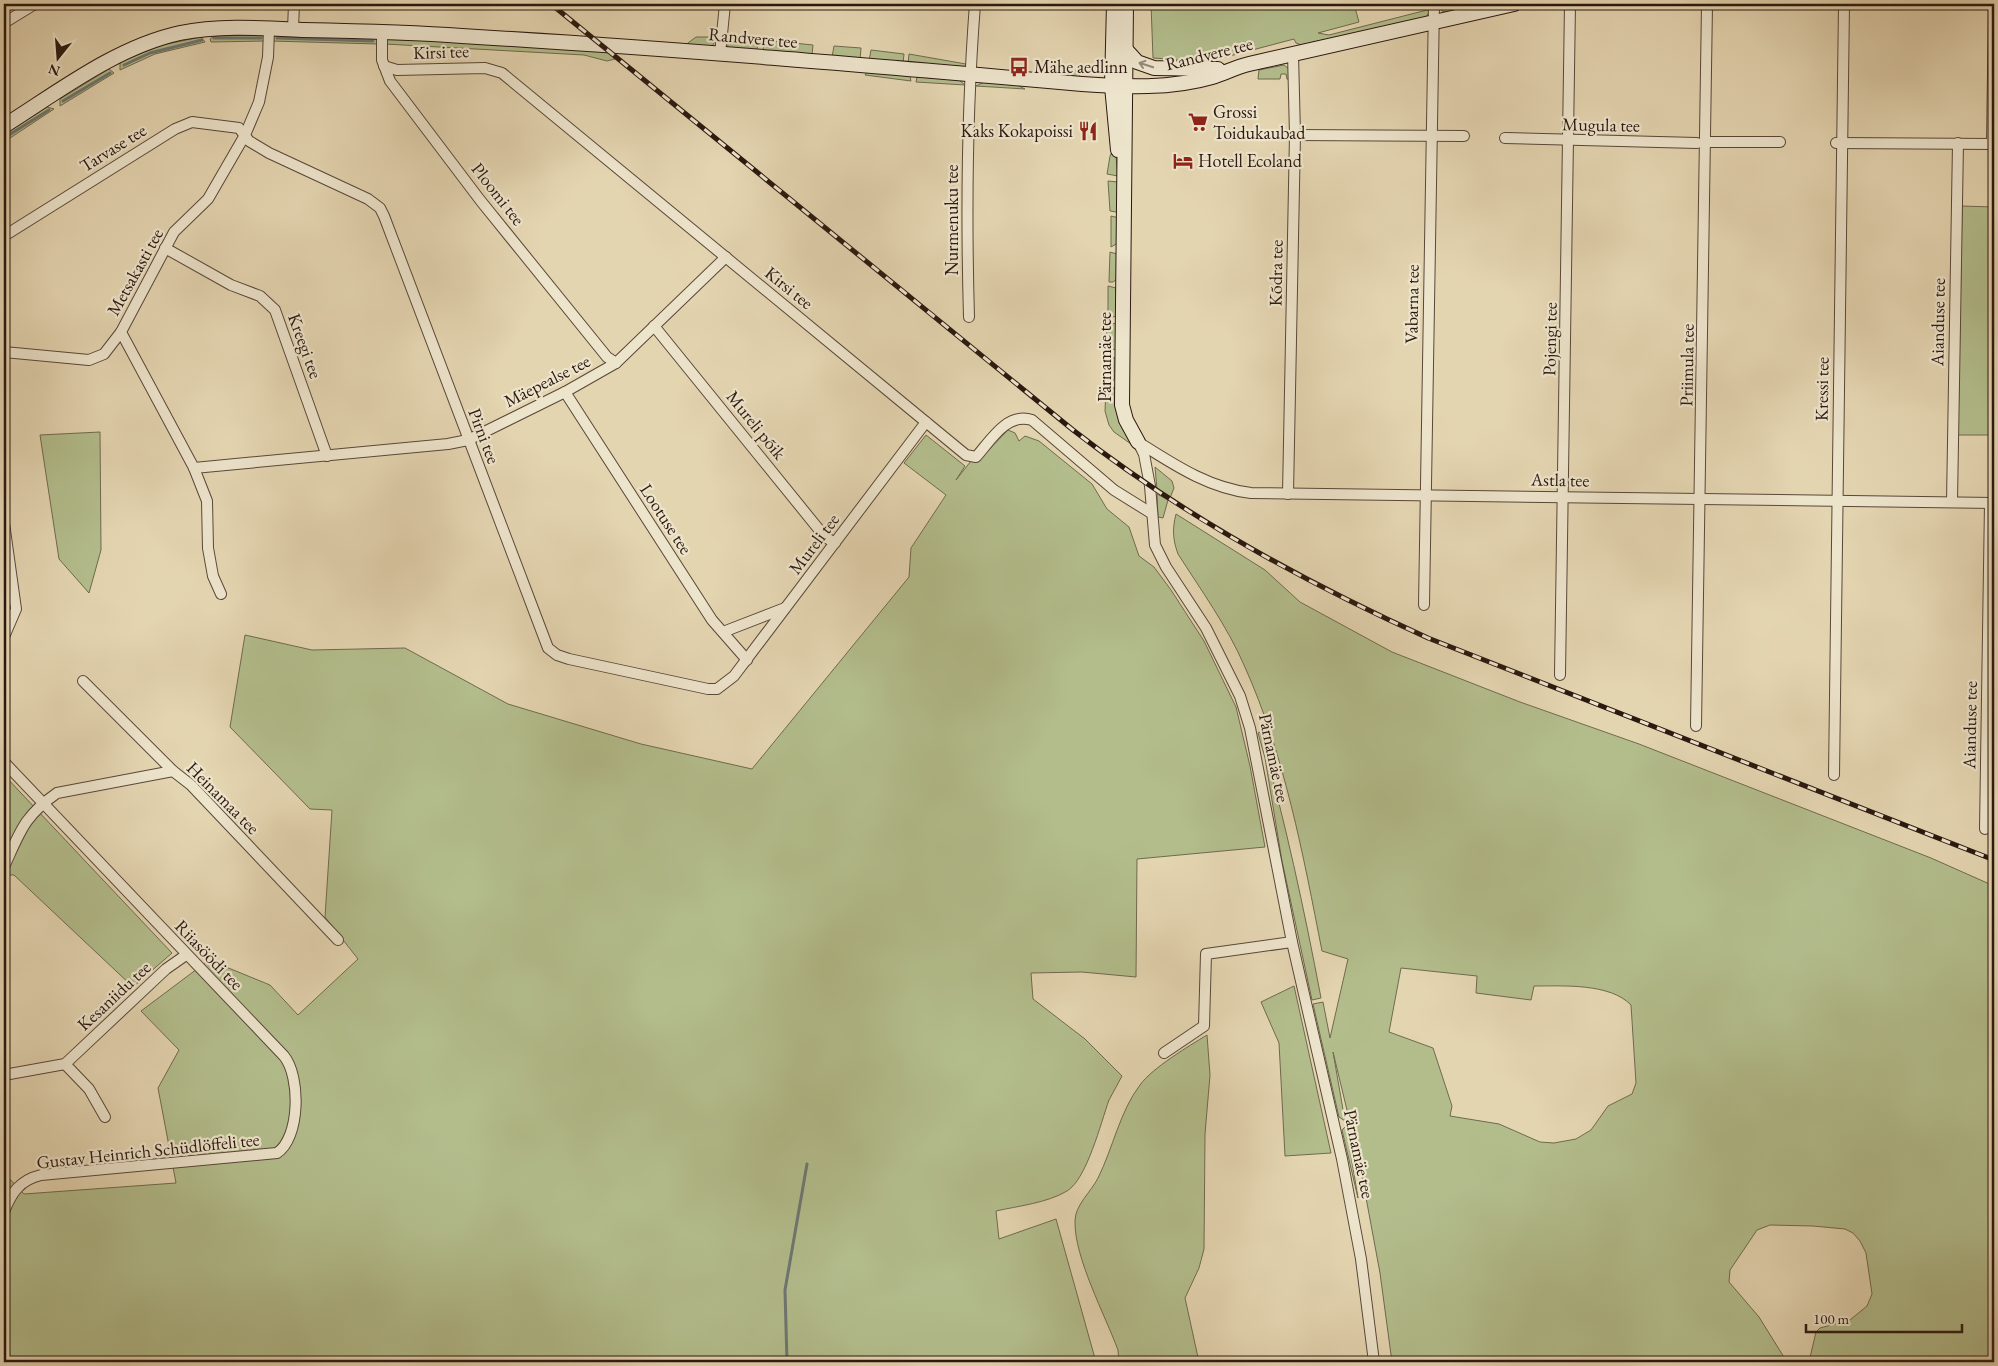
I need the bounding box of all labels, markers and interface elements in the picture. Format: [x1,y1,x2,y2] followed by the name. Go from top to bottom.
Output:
[708,22,798,53] street label: Randvere tee
[32,32,82,82] north arrow
[1163,32,1255,75] street label: Randvere tee
[413,39,469,64] street label: Kirsi tee
[1034,55,1128,78] place label: Mähe aedlinn
[1008,56,1030,78] bus stop icon: Mähe aedlinn
[46,60,62,81] text: N
[1139,60,1154,69] one-way arrow
[1213,100,1306,144] place label: Grossi Toidukaubad
[1187,111,1209,133] supermarket icon: Grossi Toidukaubad
[1562,112,1640,137] street label: Mugula tee
[75,118,150,177] street label: Tarvase tee
[960,119,1074,142] place label: Kaks Kokapoissi
[1077,120,1099,142] restaurant icon: Kaks Kokapoissi
[1198,149,1303,172] place label: Hotell Ecoland
[1172,150,1194,172] hotel icon: Hotell Ecoland
[467,158,530,230] street label: Ploomi tee
[940,165,963,275] street label: Nurmenuku tee
[101,224,168,319] street label: Metsakasti tee
[1263,239,1288,306] street label: Kõdra tee
[760,261,818,314] street label: Kirsi tee
[1399,264,1424,344] street label: Vabarna tee
[1925,278,1950,367] street label: Aianduse tee
[1537,302,1562,376] street label: Pojengi tee
[283,310,328,381] street label: Kreegi tee
[1093,312,1116,402] street label: Pärnamäe tee
[1674,323,1699,407] street label: Priimula tee
[500,349,594,412] street label: Mäepealse tee
[1809,357,1834,421] street label: Kressi tee
[722,386,792,464] street label: Mureli põik
[463,405,505,467] street label: Pirni tee
[1530,467,1589,492] street label: Astla tee
[635,479,698,558] street label: Lootuse tee
[783,509,844,579] street label: Mureli tee
[1957,681,1982,770] street label: Aianduse tee
[1254,711,1295,804] street label: Pärnamäe tee
[182,756,265,839] street label: Heinamaa tee
[170,915,249,995] street label: Riiasöödi tee
[72,956,155,1036] street label: Kesaniidu tee
[1339,1107,1380,1200] street label: Pärnamäe tee
[35,1127,261,1174] street label: Gustav Heinrich Schüdlöffeli tee
[1806,1301,1962,1333] scale bar
[1813,1309,1850,1328] text: 100 m

